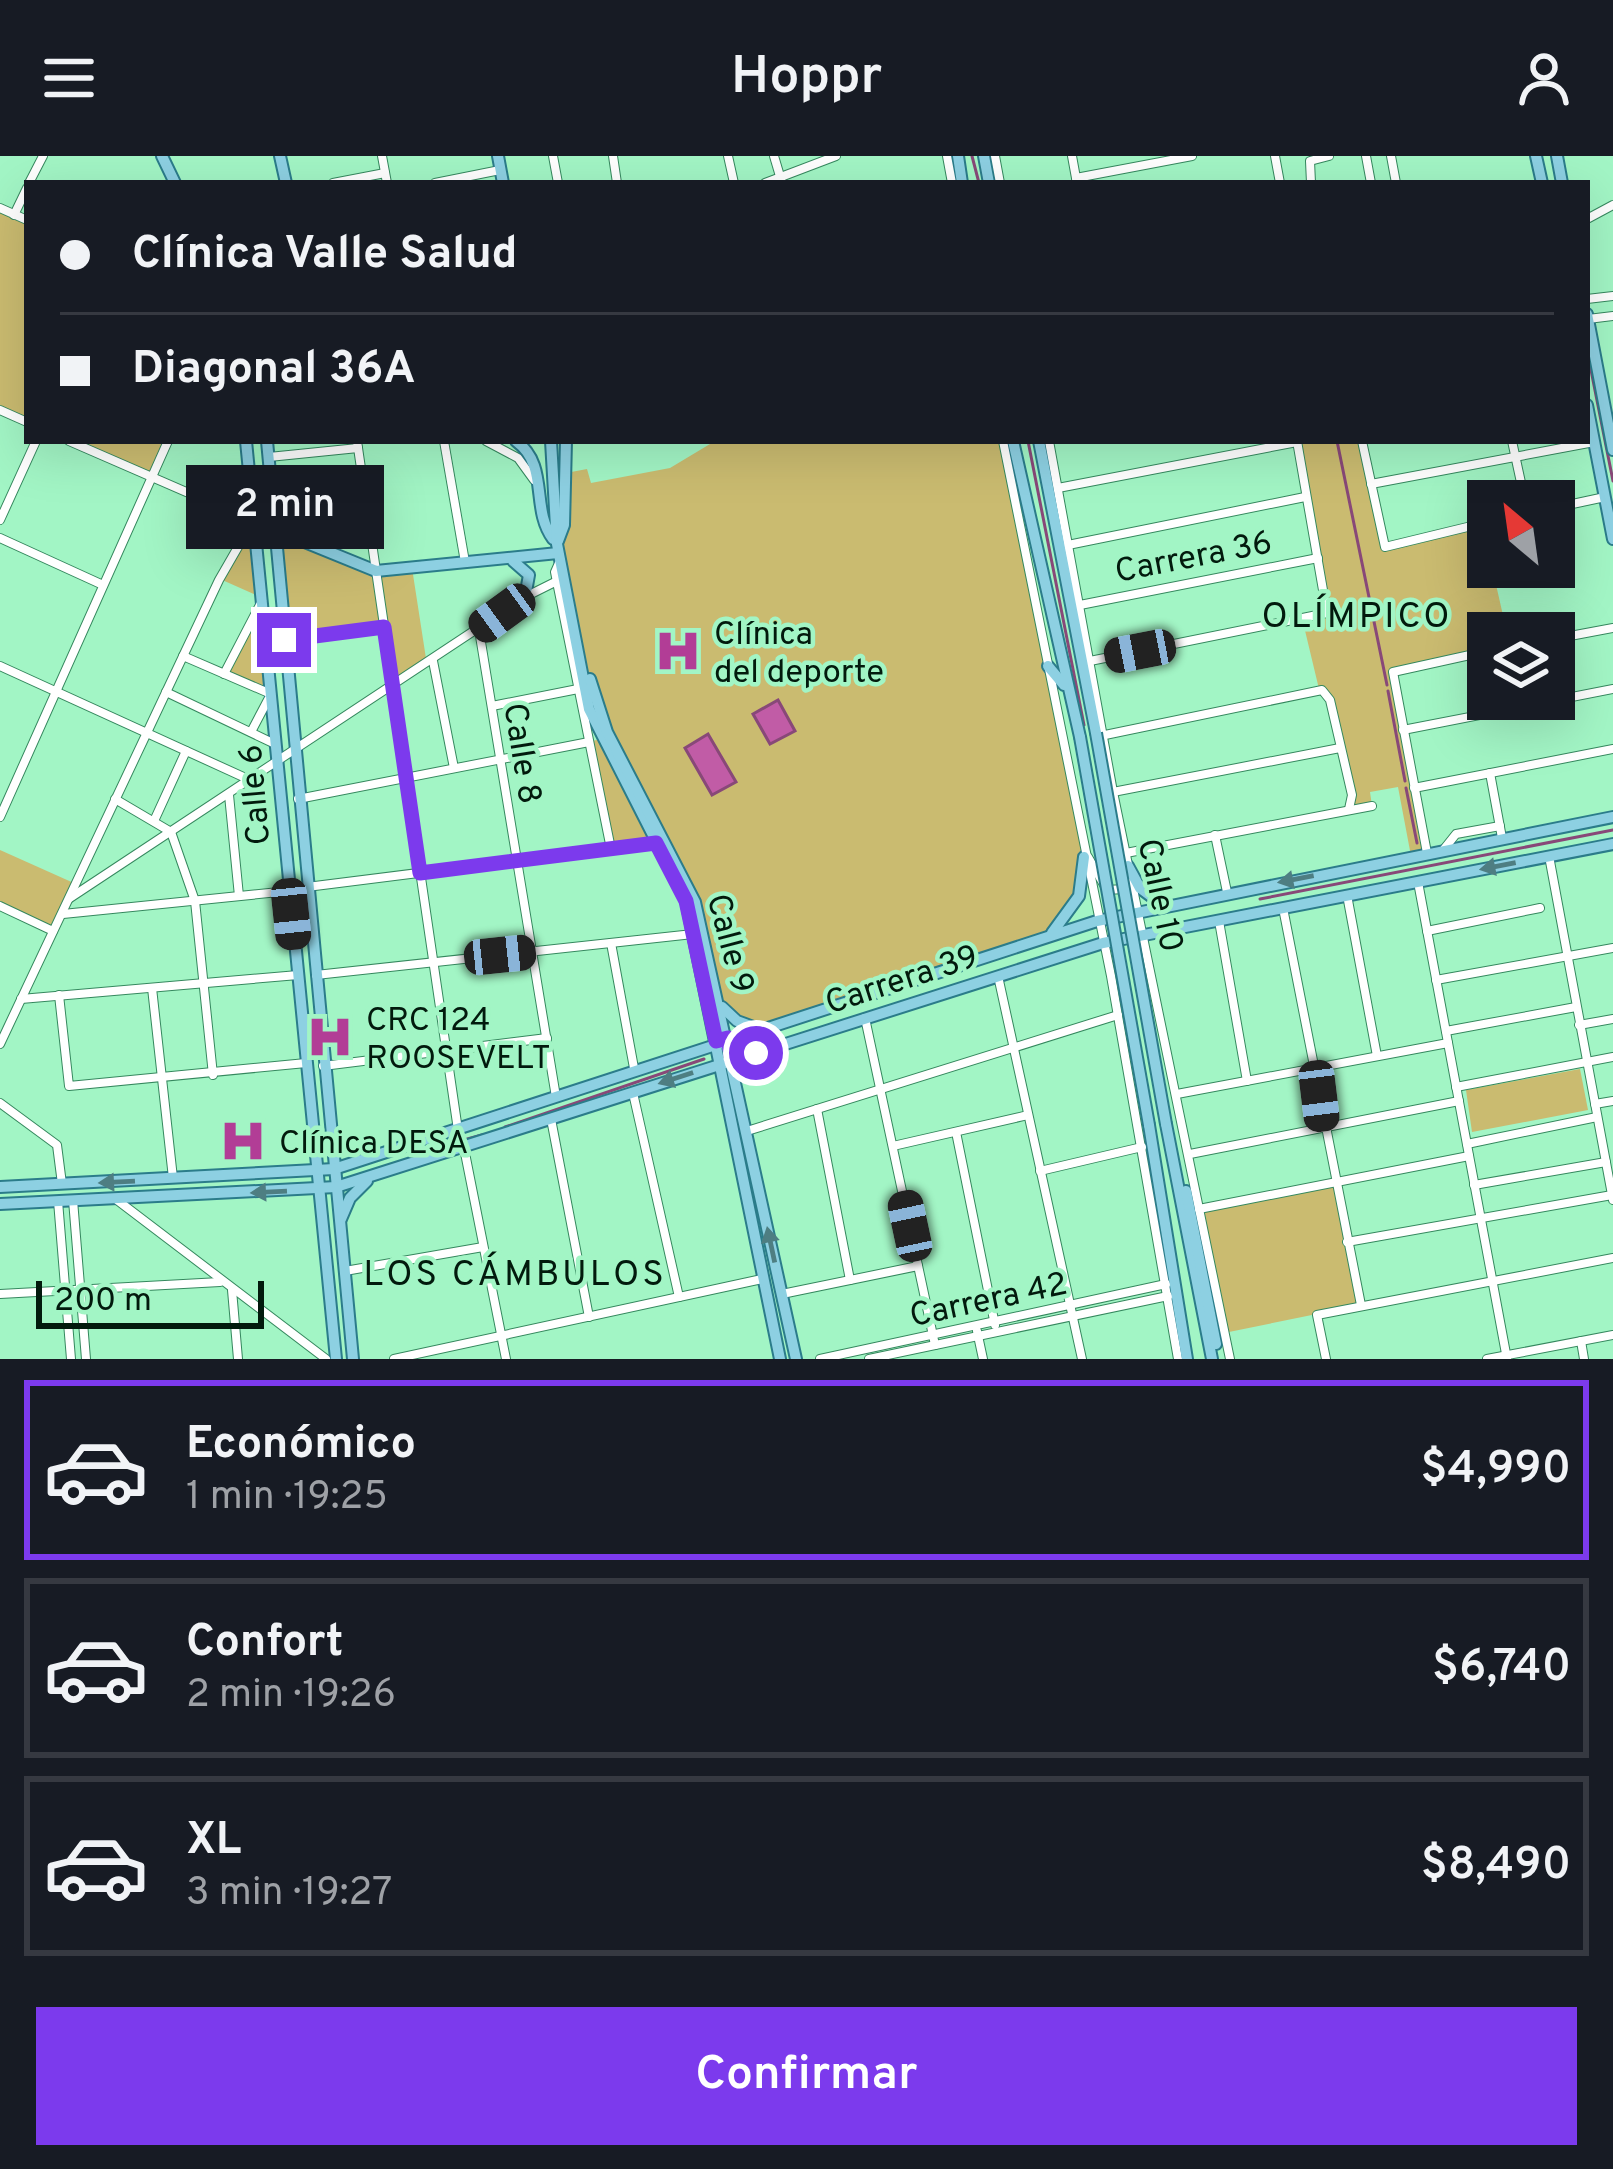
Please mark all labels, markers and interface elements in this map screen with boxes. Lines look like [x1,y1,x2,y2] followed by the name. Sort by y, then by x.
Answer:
[731,44,882,113] text: Hoppr
[36,45,102,111] icon: menu
[1511,45,1577,111] icon: person
[132,227,517,284] text: Clínica Valle Salud
[132,342,415,399] text: Diagonal 36A
[185,466,383,550] callout: 2 min
[1467,480,1575,588] north arrow
[1467,480,1575,720] map controls
[235,482,335,531] text: 2 min
[1112,523,1276,595] street label: Carrera 36
[462,577,542,649] car
[1262,593,1452,641] district label: OLÍMPICO
[1467,612,1575,720] button: layers
[257,613,311,667] route end
[714,615,884,695] place label: Clínica del deporte
[653,626,703,676] hospital icon: Clínica del deporte
[1101,626,1179,676] car
[491,700,549,807] street label: Calle 8
[232,742,282,847] street label: Calle 6
[1126,835,1191,956] street label: Calle 10
[1479,857,1517,876] one-way arrow
[1276,870,1314,889] one-way arrow
[269,876,313,952] car
[695,890,762,998] street label: Calle 9
[462,933,538,977] car
[821,937,984,1026] street label: Carrera 39
[366,1001,551,1081] place label: CRC 124 ROOSEVELT
[305,1012,355,1062] hospital icon: CRC 124 ROOSEVELT
[729,1026,783,1080] route start
[1297,1058,1341,1134] car
[657,1069,694,1088] one-way arrow
[218,1116,268,1166] hospital icon: Clínica DESA
[279,1124,469,1166] place label: Clínica DESA
[98,1172,136,1191] one-way arrow
[249,1183,287,1202] one-way arrow
[885,1187,935,1265] car
[761,1226,780,1264] one-way arrow
[363,1251,667,1299] district label: LOS CÁMBULOS
[906,1265,1071,1339] street label: Carrera 42
[36,1275,264,1328] scale bar
[54,1281,152,1323] text: 200 m
[42,1416,150,1524] icon: car
[186,1417,416,1474] text: Económico
[1421,1442,1571,1499] text: $4,990
[186,1474,388,1523] text: 1 min · 19:25
[42,1614,150,1722] icon: car
[186,1615,343,1672] text: Confort
[1432,1640,1571,1697] text: $6,740
[186,1672,396,1721] text: 2 min · 19:26
[42,1812,150,1920] icon: car
[186,1813,241,1870] text: XL
[1421,1838,1571,1895] text: $8,490
[186,1870,392,1919] text: 3 min · 19:27
[36,2007,1577,2145] button: Confirmar

